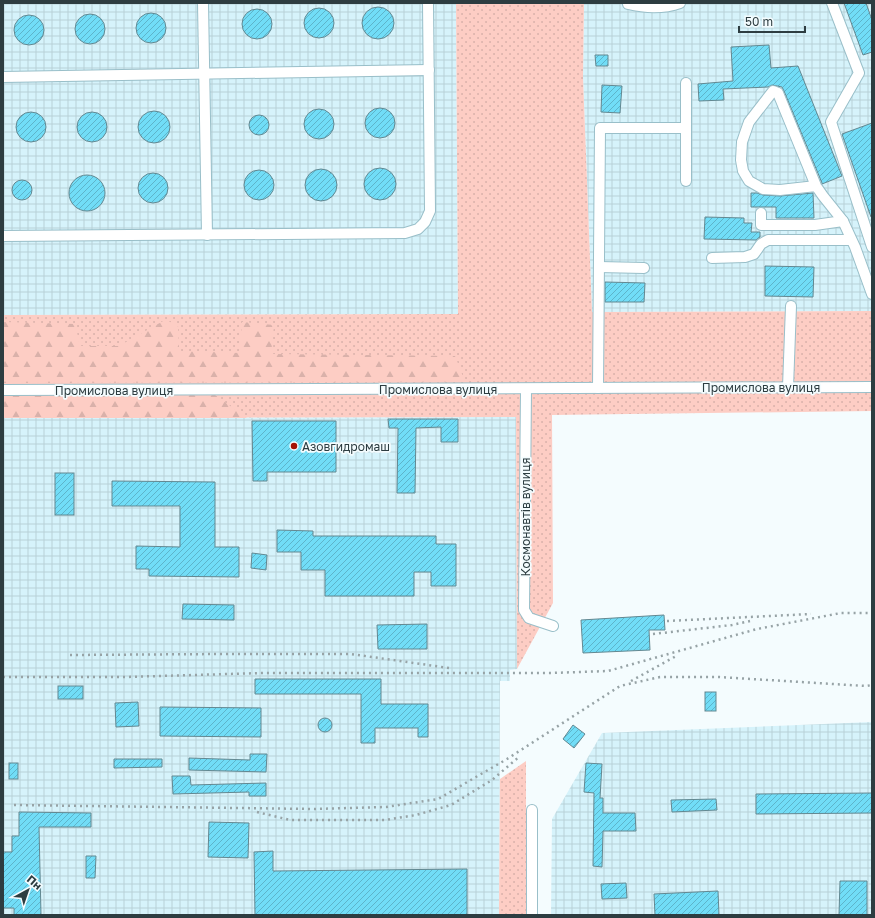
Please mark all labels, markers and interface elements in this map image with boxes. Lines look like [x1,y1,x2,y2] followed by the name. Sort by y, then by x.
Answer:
[739,8,805,34] scale bar
[745,14,773,29] text: 50 m
[702,380,820,395] street label: Промислова вулиця
[379,382,497,397] street label: Промислова вулиця
[55,383,173,398] street label: Промислова вулиця
[302,439,390,454] place label: Азовгидромаш
[289,441,299,451] marker: Азовгидромаш
[518,457,533,577] street label: Космонавтів вулиця
[8,870,48,910] north arrow
[25,872,45,892] text: Пн

